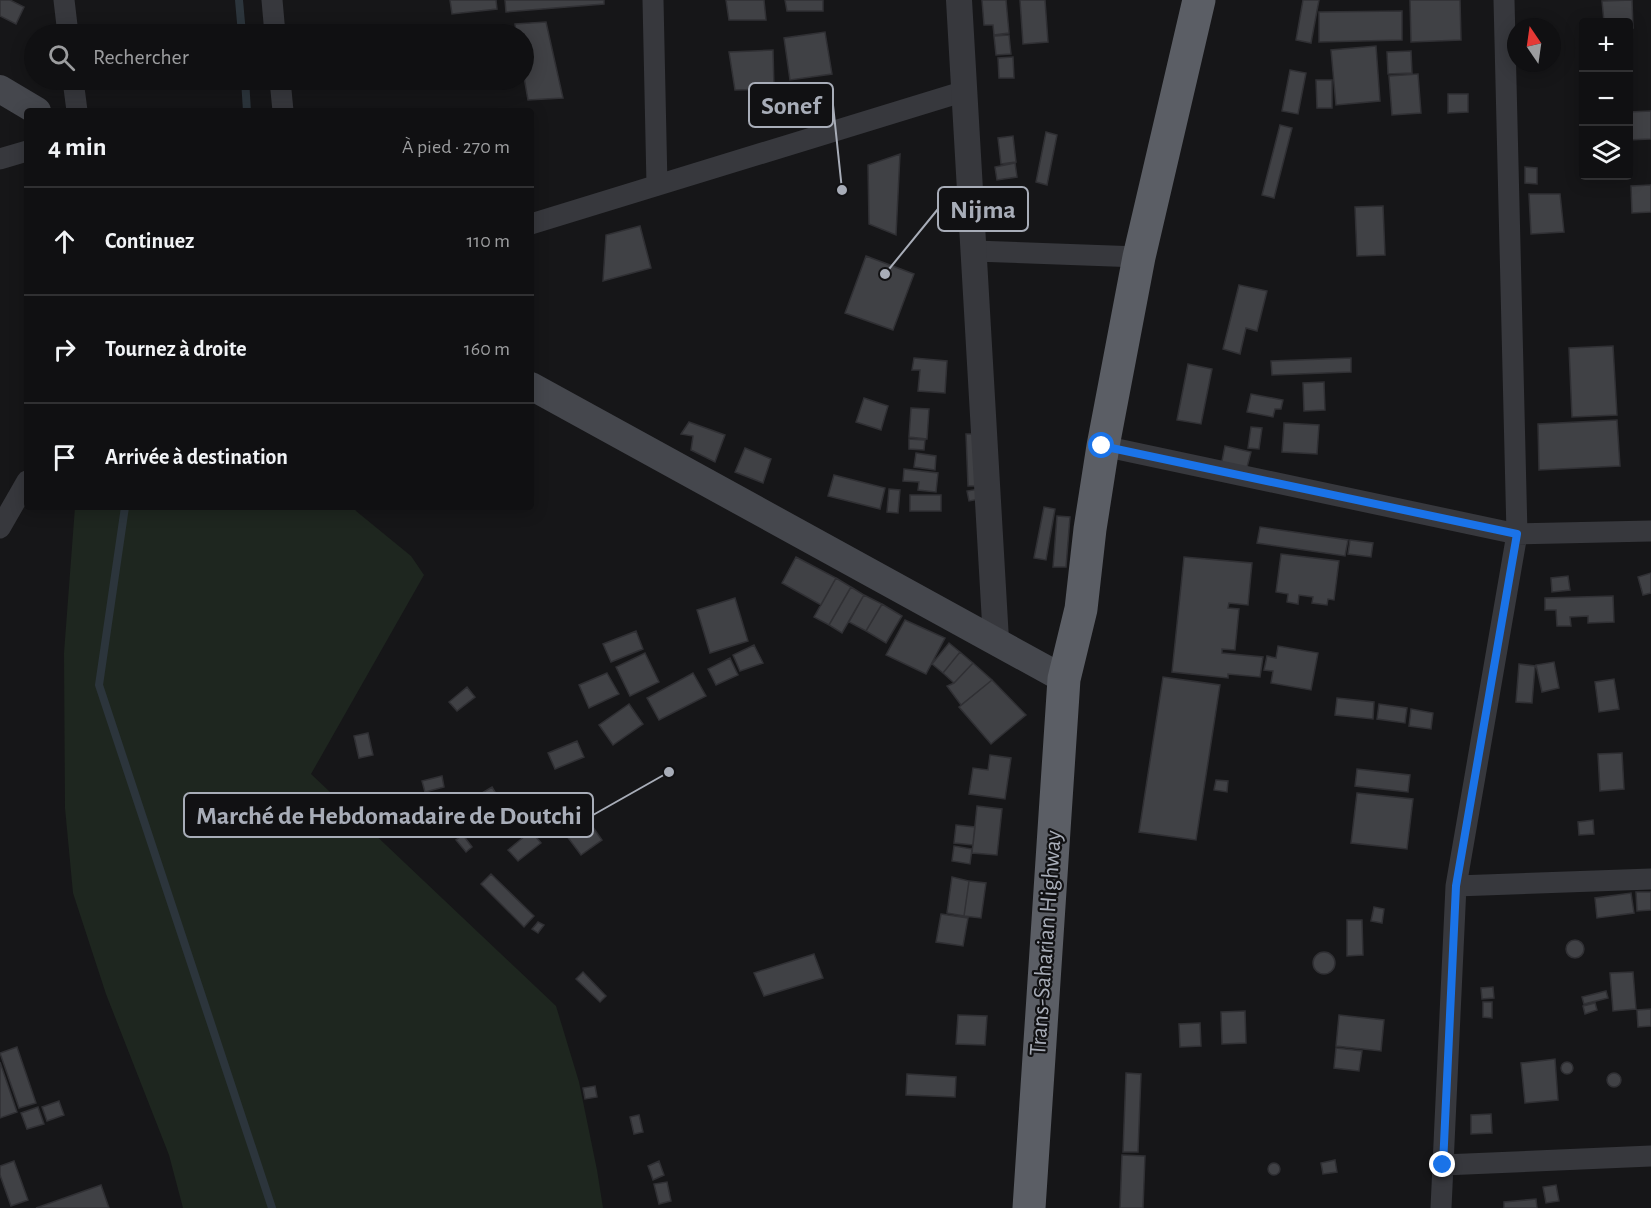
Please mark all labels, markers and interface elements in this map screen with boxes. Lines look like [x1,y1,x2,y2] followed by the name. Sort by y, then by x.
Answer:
[1507,18,1561,72] north arrow
[1579,18,1633,180] map controls
[1579,18,1633,72] button: +
[24,24,534,90] search box
[45,41,78,74] icon: search
[93,46,189,68] text: Rechercher
[1579,72,1633,126] button: −
[749,83,833,127] callout: Sonef
[761,93,823,119] text: Sonef
[1579,126,1633,180] button: layers
[48,134,107,160] text: 4 min
[402,137,510,157] text: À pied · 270 m
[938,187,1028,231] callout: Nijma
[950,197,1016,223] text: Nijma
[48,225,81,258] icon: ahead
[105,230,194,252] text: Continuez
[466,231,510,251] text: 110 m
[48,333,81,366] icon: right
[105,338,247,360] text: Tournez à droite
[464,339,510,359] text: 160 m
[1088,432,1114,458] route start
[48,441,81,474] icon: arrive
[105,446,288,468] text: Arrivée à destination
[184,793,593,837] callout: Marché de Hebdomadaire de Doutchi
[196,803,582,829] text: Marché de Hebdomadaire de Doutchi
[1026,829,1066,1057] street label: Trans-Saharian Highway
[1429,1151,1455,1177] route end

